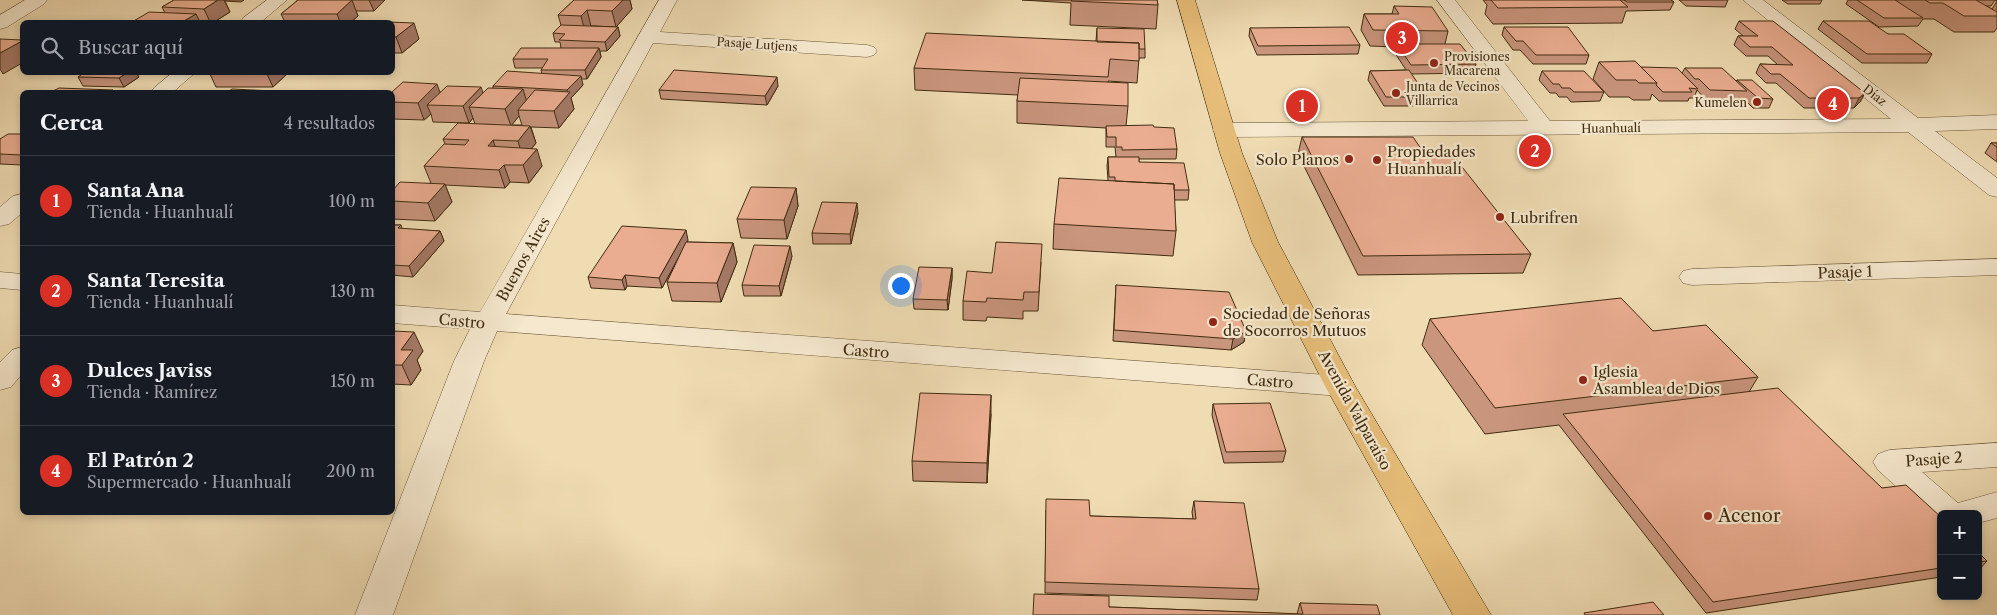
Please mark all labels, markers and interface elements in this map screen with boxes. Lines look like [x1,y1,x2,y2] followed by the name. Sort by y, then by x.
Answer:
[1386,19,1418,57] pin: 3
[20,20,395,75] search box
[38,34,66,62] icon: search
[716,34,798,54] street label: Pasaje Lutjens
[78,36,183,59] text: Buscar aquí
[1444,49,1510,78] place label: Provisiones Macarena
[1428,57,1440,69] marker: Provisiones Macarena
[1404,79,1500,108] place label: Junta de Vecinos Villarrica
[1860,81,1890,109] street label: Díaz
[1817,85,1849,123] pin: 4
[1286,87,1318,125] pin: 1
[1390,87,1402,99] marker: Junta de Vecinos Villarrica
[1695,95,1747,110] place label: Kumelen
[1751,96,1763,108] marker: Kumelen
[40,110,103,135] text: Cerca
[284,113,375,133] text: 4 resultados
[1581,120,1641,136] street label: Huanhualí
[1519,132,1551,170] pin: 2
[1387,142,1476,178] place label: Propiedades Huanhualí
[1256,150,1339,169] place label: Solo Planos
[1343,153,1355,165] marker: Solo Planos
[1371,154,1383,166] marker: Propiedades Huanhualí
[87,179,184,202] text: Santa Ana
[52,191,60,211] text: 1
[329,191,375,211] text: 100 m
[87,202,233,222] text: Tienda · Huanhualí
[1510,208,1579,227] place label: Lubrifren
[1494,211,1506,223] marker: Lubrifren
[492,214,554,304] street label: Buenos Aires
[1817,262,1874,282] street label: Pasaje 1
[87,269,225,292] text: Santa Teresita
[888,273,914,299] your location
[51,281,61,301] text: 2
[330,281,375,301] text: 130 m
[87,292,233,312] text: Tienda · Huanhualí
[1223,304,1370,340] place label: Sociedad de Señoras de Socorros Mutuos
[438,310,486,332] street label: Castro
[1207,316,1219,328] marker: Sociedad de Señoras de Socorros Mutuos
[842,340,890,362] street label: Castro
[1314,346,1396,473] street label: Avenida Valparaíso
[87,359,212,382] text: Dulces Javiss
[1592,362,1720,398] place label: Iglesia Asamblea de Dios
[1246,370,1294,392] street label: Castro
[51,371,61,391] text: 3
[330,371,375,391] text: 150 m
[1577,374,1589,386] marker: Iglesia Asamblea de Dios
[87,382,217,402] text: Tienda · Ramírez
[1905,448,1963,470] street label: Pasaje 2
[87,449,194,472] text: El Patrón 2
[51,461,61,481] text: 4
[326,461,375,481] text: 200 m
[87,472,292,492] text: Supermercado · Huanhualí
[1717,505,1781,527] place label: Acenor
[1702,510,1714,522] marker: Acenor
[1937,510,1982,600] map controls
[1937,510,1982,555] button: +
[1937,555,1982,600] button: −

